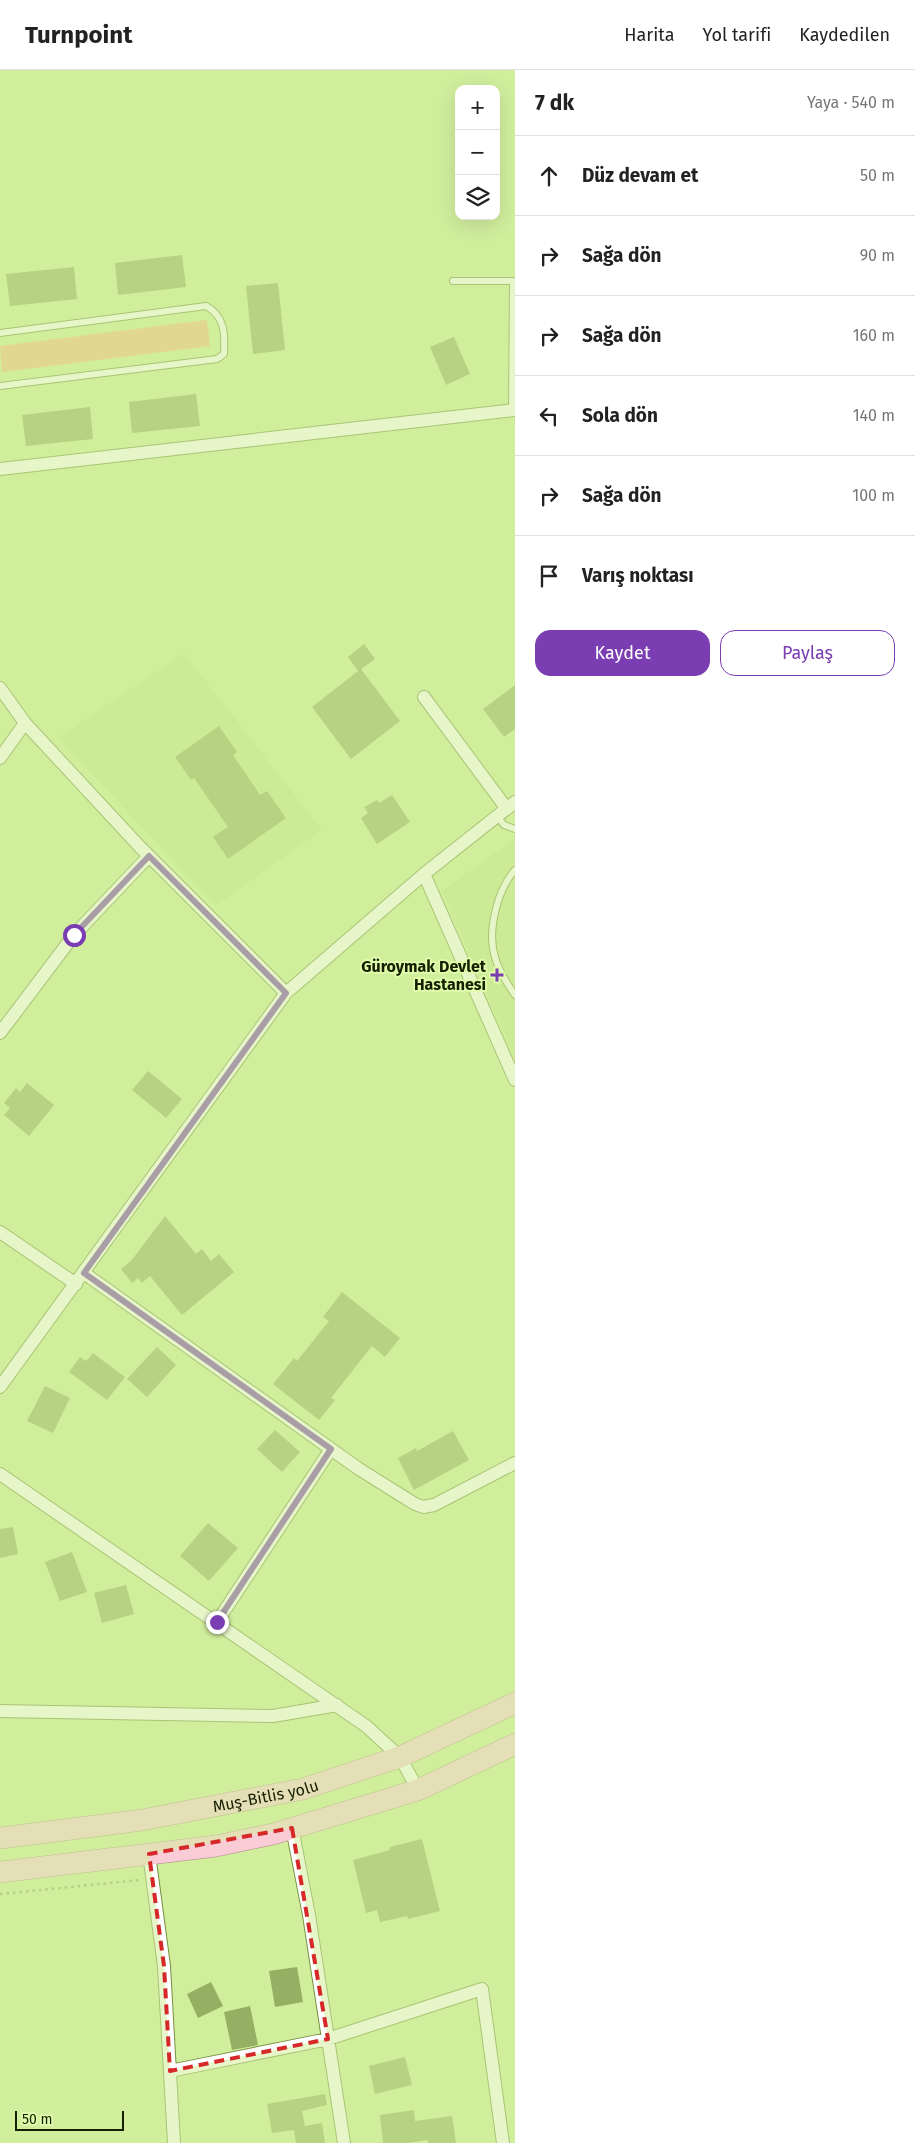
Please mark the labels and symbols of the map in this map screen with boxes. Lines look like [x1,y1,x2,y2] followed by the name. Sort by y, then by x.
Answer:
[63,924,86,947] route start
[361,957,487,994] place label: Güroymak Devlet Hastanesi
[490,968,504,982] marker: Güroymak Devlet Hastanesi
[206,1611,229,1634] route end
[211,1776,321,1816] street label: Muş-Bitlis yolu
[15,2108,124,2131] scale bar

